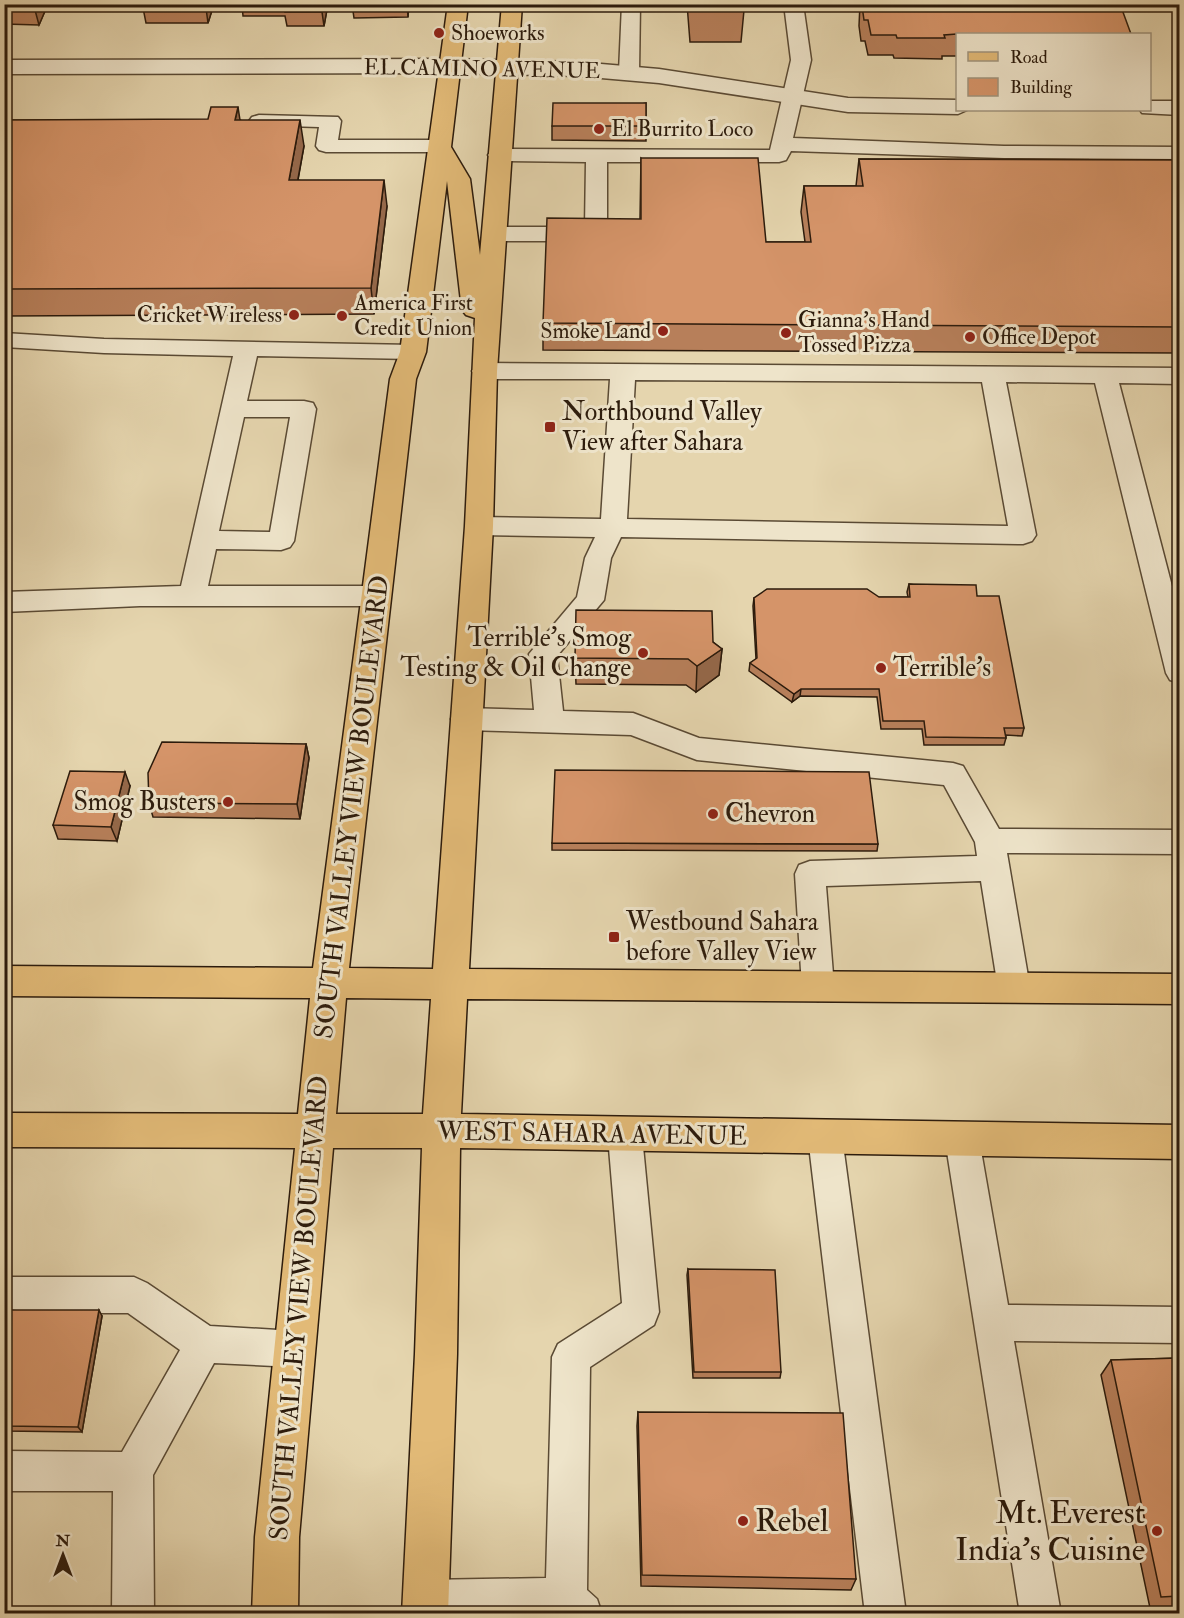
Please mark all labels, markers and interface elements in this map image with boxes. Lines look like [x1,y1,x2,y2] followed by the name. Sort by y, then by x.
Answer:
[451,19,545,47] place label: Shoeworks
[432,26,446,40] marker: Shoeworks
[956,33,1151,111] legend
[1010,46,1048,69] text: Road
[363,53,601,85] street label: EL CAMINO AVENUE
[1010,76,1073,99] text: Building
[611,115,753,143] place label: El Burrito Loco
[592,122,606,136] marker: El Burrito Loco
[353,289,473,342] place label: America First Credit Union
[137,301,282,329] place label: Cricket Wireless
[798,306,930,359] place label: Gianna's Hand Tossed Pizza
[287,308,301,322] marker: Cricket Wireless
[335,309,349,323] marker: America First Credit Union
[540,317,651,345] place label: Smoke Land
[982,323,1096,352] place label: Office Depot
[656,324,670,338] marker: Smoke Land
[779,326,793,340] marker: Gianna's Hand Tossed Pizza
[963,330,977,344] marker: Office Depot
[562,396,762,458] place label: Northbound Valley View after Sahara
[543,420,557,434] marker: Northbound Valley View after Sahara
[308,574,396,1040] street label: SOUTH VALLEY VIEW BOULEVARD
[400,622,632,684] place label: Terrible's Smog Testing & Oil Change
[636,646,650,660] marker: Terrible's Smog Testing & Oil Change
[893,652,991,684] place label: Terrible's
[874,661,888,675] marker: Terrible's
[73,786,216,818] place label: Smog Busters
[221,795,235,809] marker: Smog Busters
[725,798,815,830] place label: Chevron
[706,807,720,821] marker: Chevron
[625,906,819,968] place label: Westbound Sahara before Valley View
[607,930,621,944] marker: Westbound Sahara before Valley View
[263,1074,335,1542] street label: SOUTH VALLEY VIEW BOULEVARD
[436,1115,747,1153] street label: WEST SAHARA AVENUE
[955,1493,1145,1570] place label: Mt. Everest India's Cuisine
[755,1501,828,1541] place label: Rebel
[736,1514,750,1528] marker: Rebel
[1150,1524,1164,1538] marker: Mt. Everest India's Cuisine
[33,1525,93,1585] north arrow
[55,1531,71,1551] text: N

